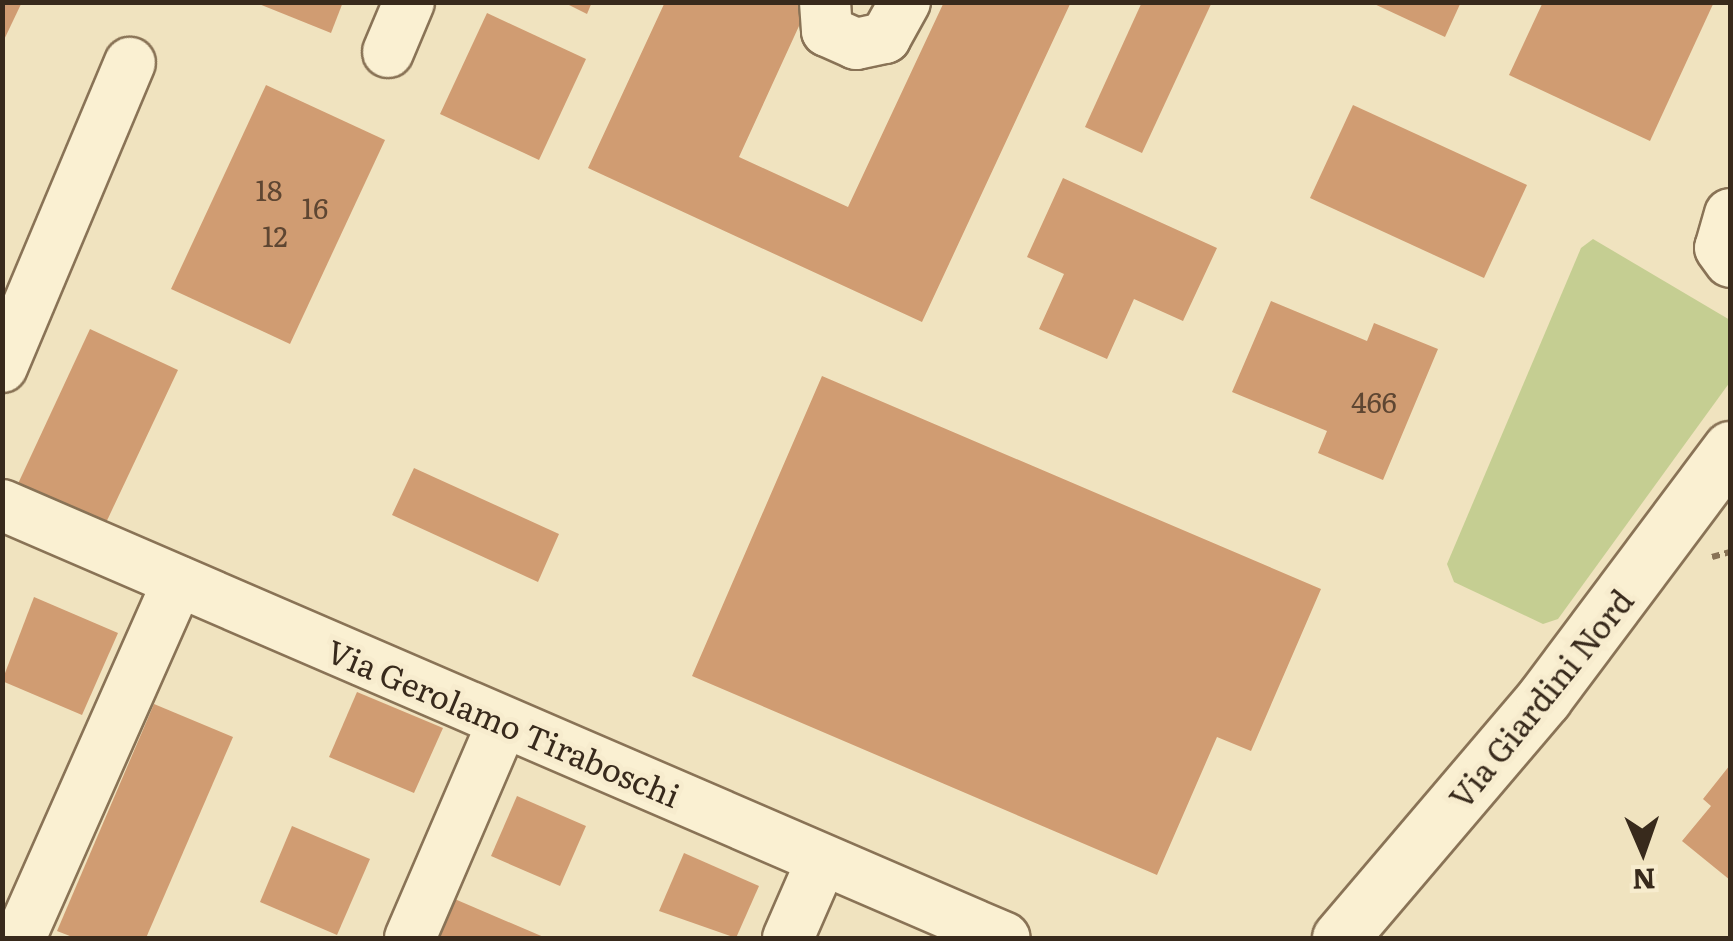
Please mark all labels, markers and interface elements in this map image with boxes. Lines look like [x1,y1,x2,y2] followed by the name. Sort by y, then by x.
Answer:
[256,172,282,206] house number: 18
[302,190,328,224] house number: 16
[262,218,288,252] house number: 12
[1351,384,1397,418] house number: 466
[1440,581,1640,815] street label: Via Giardini Nord
[322,630,686,814] street label: Via Gerolamo Tiraboschi
[1593,801,1693,901] north arrow
[1632,860,1657,902] text: N

